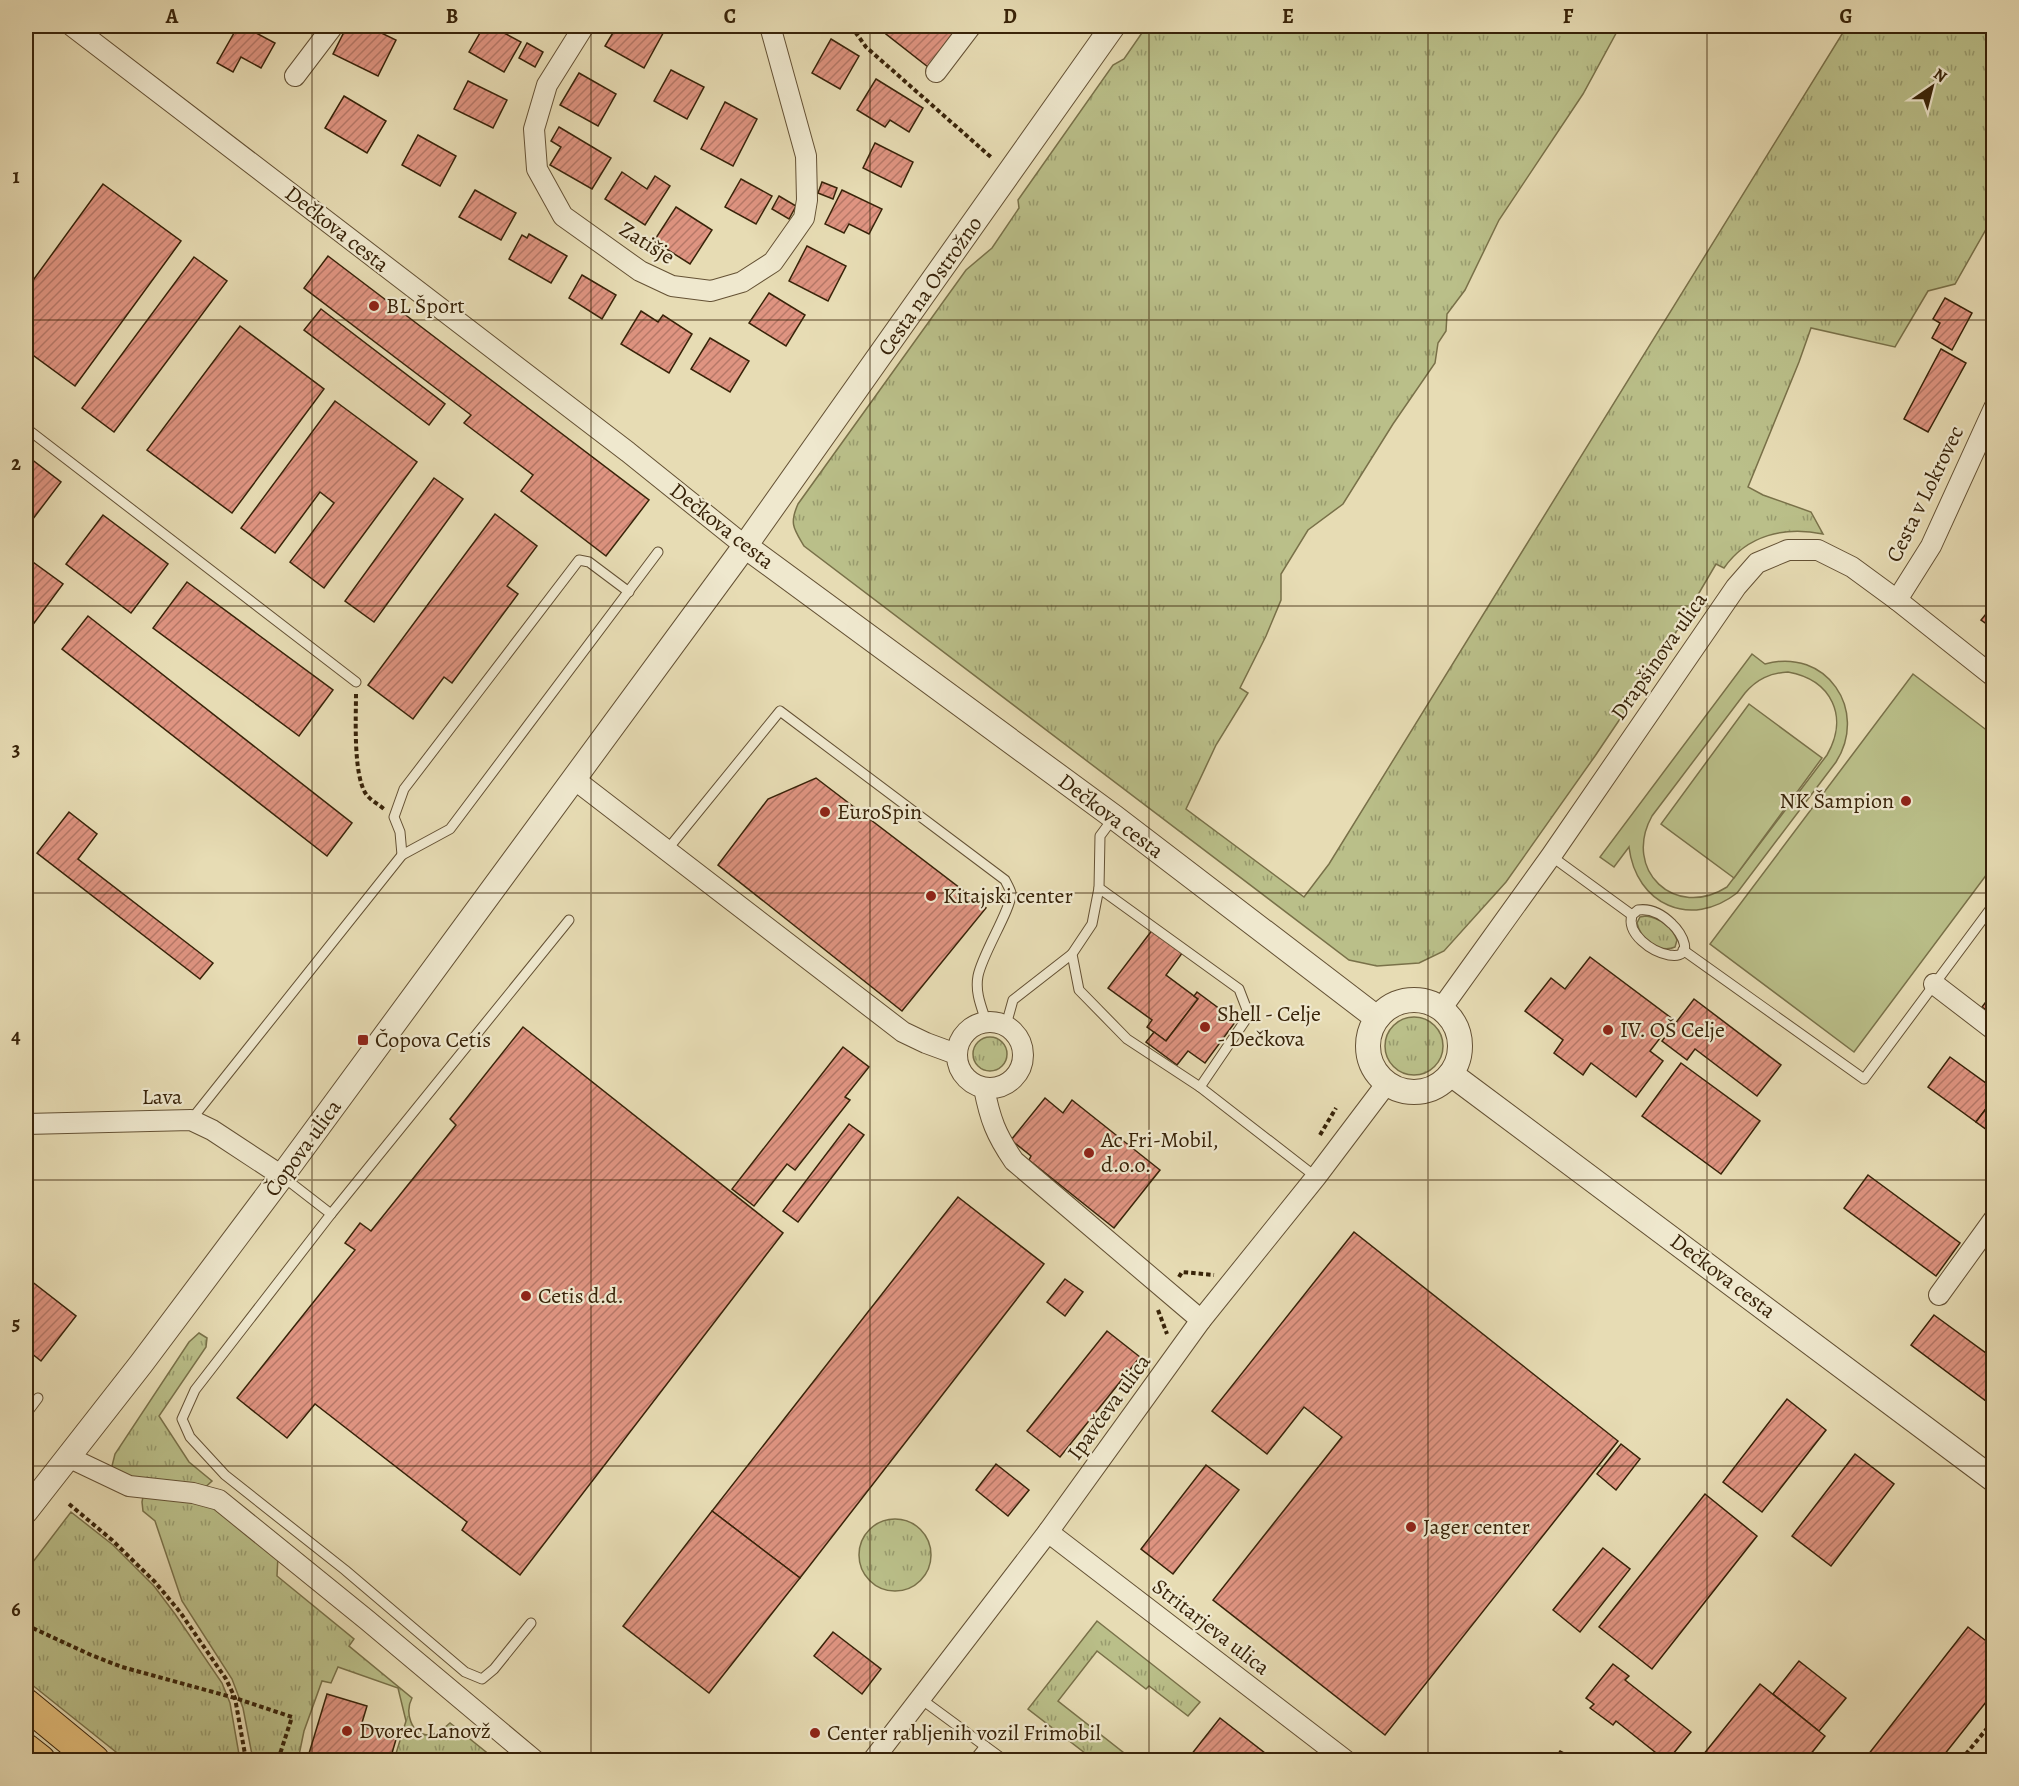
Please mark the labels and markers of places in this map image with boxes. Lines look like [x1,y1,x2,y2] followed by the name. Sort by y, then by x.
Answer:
[386,291,465,321] place label: BL Šport
[367,299,381,313] marker: BL Šport
[1779,786,1894,816] place label: NK Šampion
[1899,794,1913,808] marker: NK Šampion
[837,797,922,827] place label: EuroSpin
[818,805,832,819] marker: EuroSpin
[943,881,1073,911] place label: Kitajski center
[924,889,938,903] marker: Kitajski center
[1217,999,1321,1054] place label: Shell - Celje - Dečkova
[1620,1015,1725,1045] place label: IV. OŠ Celje
[1198,1020,1212,1034] marker: Shell - Celje - Dečkova
[1601,1023,1615,1037] marker: IV. OŠ Celje
[375,1025,491,1055] place label: Čopova Cetis
[356,1033,370,1047] marker: Čopova Cetis
[1100,1125,1219,1180] place label: Ac Fri-Mobil, d.o.o.
[1082,1146,1096,1160] marker: Ac Fri-Mobil, d.o.o.
[538,1281,624,1311] place label: Cetis d.d.
[519,1289,533,1303] marker: Cetis d.d.
[1423,1512,1530,1542] place label: Jager center
[1404,1520,1418,1534] marker: Jager center
[359,1716,491,1746] place label: Dvorec Lanovž
[827,1718,1101,1748] place label: Center rabljenih vozil Frimobil
[340,1724,354,1738] marker: Dvorec Lanovž
[808,1726,822,1740] marker: Center rabljenih vozil Frimobil

